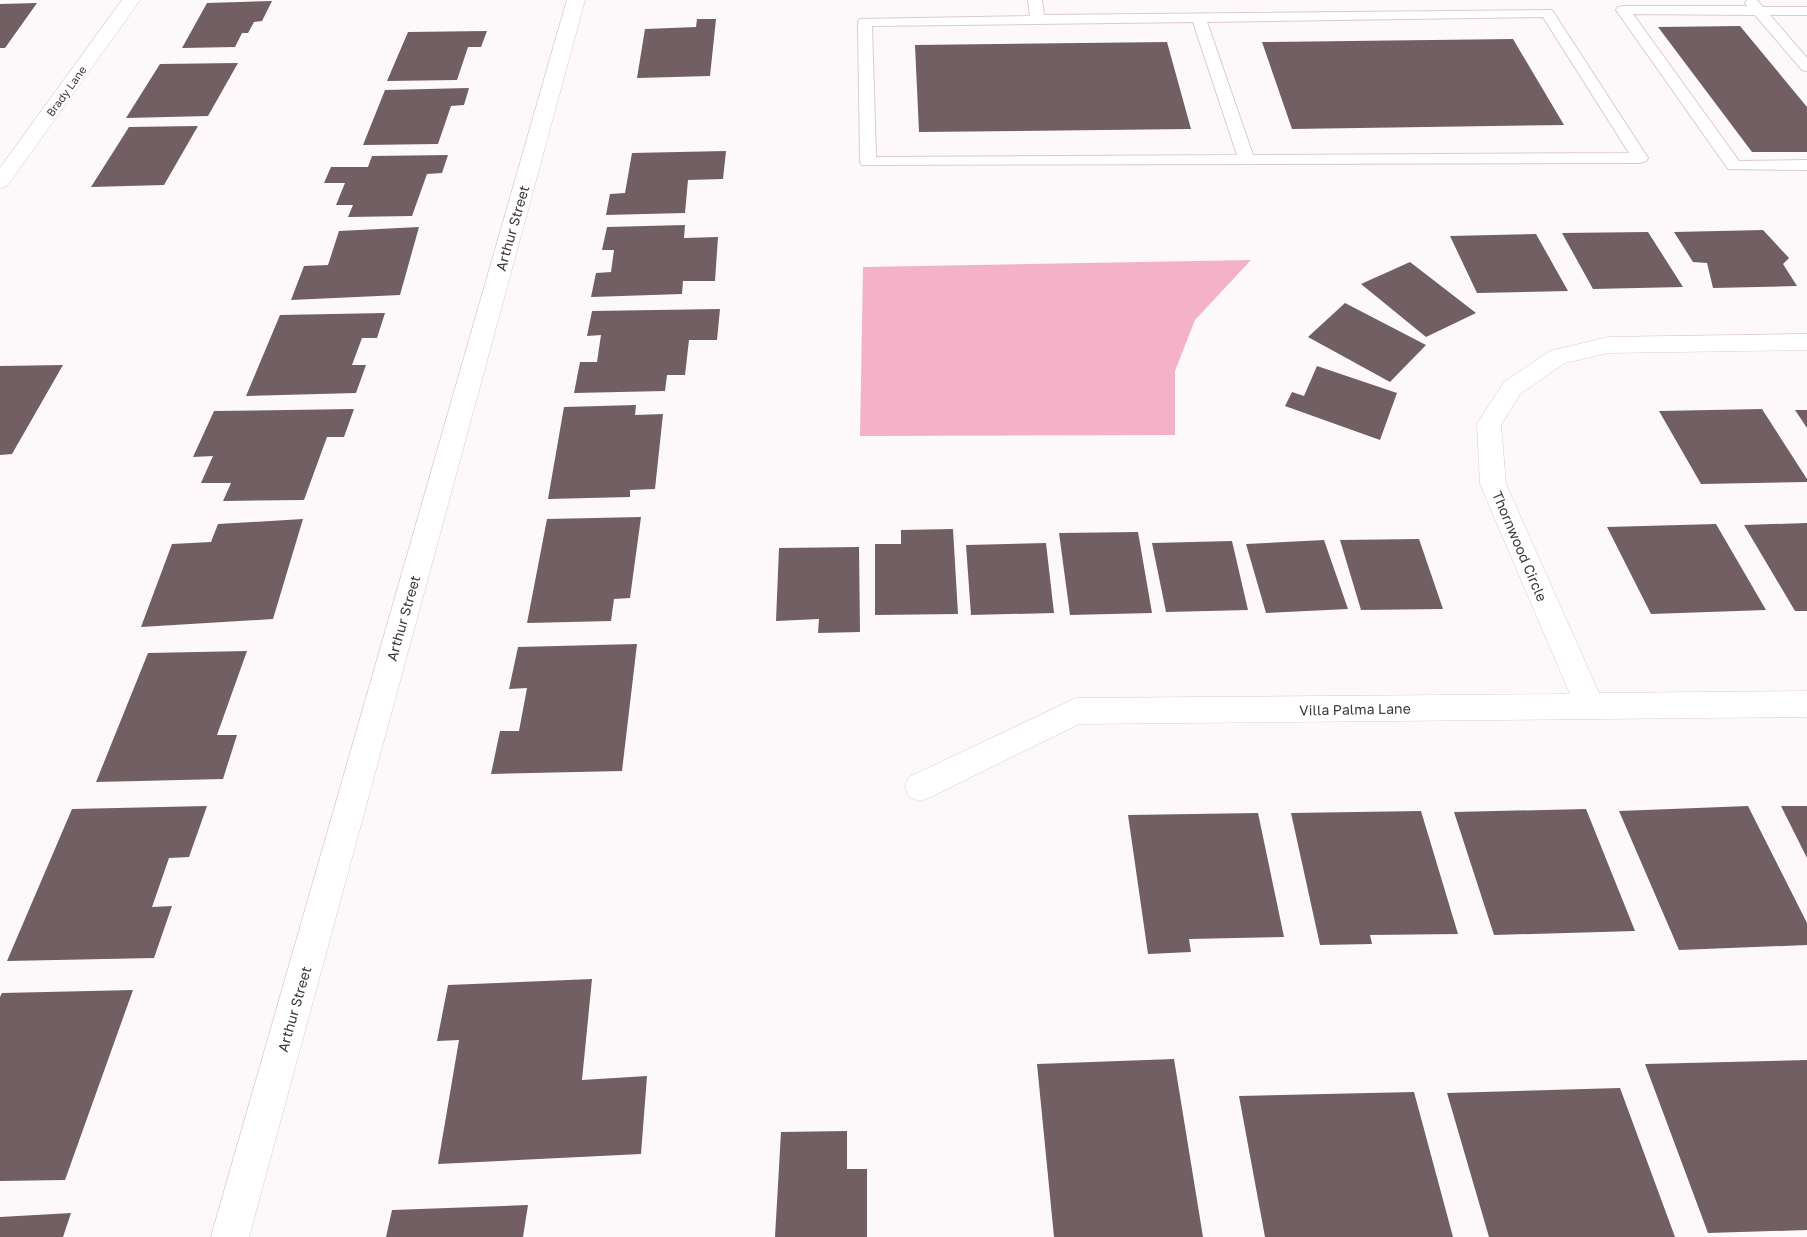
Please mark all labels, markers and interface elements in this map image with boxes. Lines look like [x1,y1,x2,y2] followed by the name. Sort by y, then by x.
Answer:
[43,63,89,119] street label: Brady Lane
[492,183,532,273] street label: Arthur Street
[1489,488,1551,604] street label: Thornwood Circle
[383,573,423,663] street label: Arthur Street
[1299,700,1411,718] street label: Villa Palma Lane
[274,964,314,1054] street label: Arthur Street

